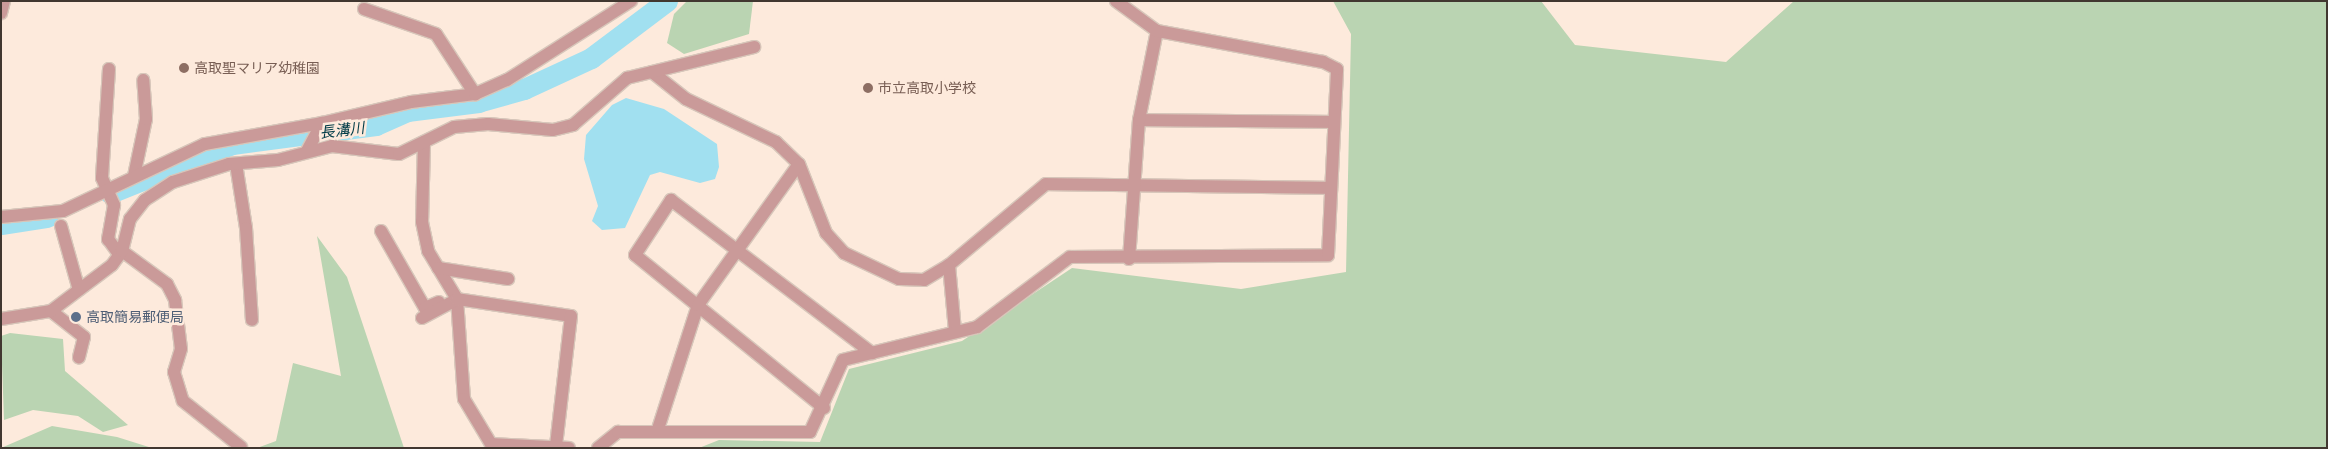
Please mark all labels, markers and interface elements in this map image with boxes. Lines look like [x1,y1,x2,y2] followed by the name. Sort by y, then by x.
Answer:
[194,60,320,76] place label: 高取聖マリア幼稚園
[178,62,190,74] marker: 高取聖マリア幼稚園
[878,80,976,96] place label: 市立高取小学校
[862,82,874,94] marker: 市立高取小学校
[319,118,365,142] water label: 長溝川
[86,309,184,325] place label: 高取簡易郵便局
[70,311,82,323] marker: 高取簡易郵便局

